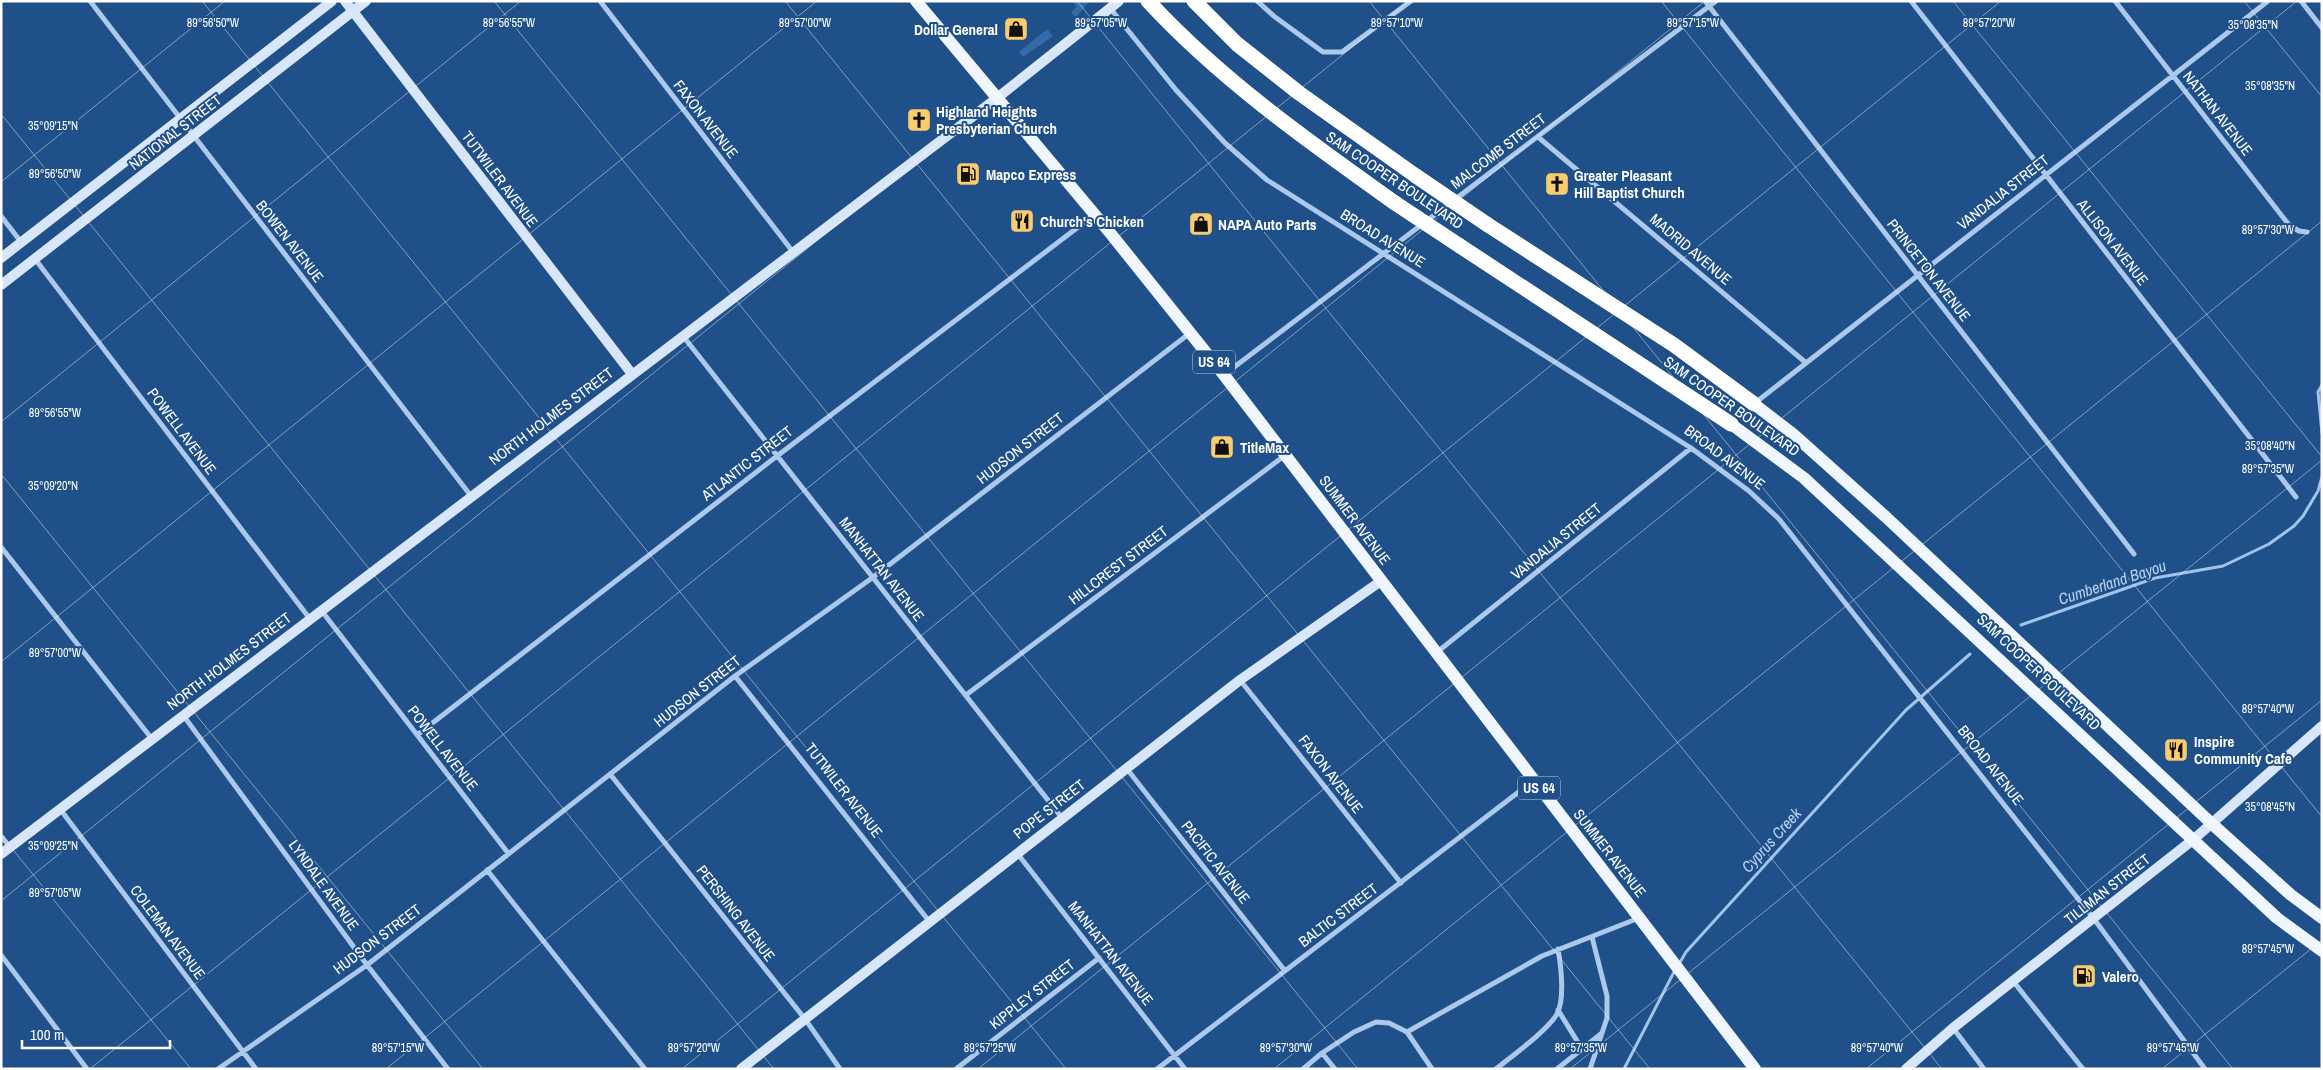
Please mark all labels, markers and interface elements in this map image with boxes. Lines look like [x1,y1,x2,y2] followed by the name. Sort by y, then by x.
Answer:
[187,15,240,31] text: 89°56'50"W
[483,15,536,31] text: 89°56'55"W
[779,15,832,31] text: 89°57'00"W
[1075,15,1128,31] text: 89°57'05"W
[1371,15,1424,31] text: 89°57'10"W
[1667,15,1720,31] text: 89°57'15"W
[1963,15,2016,31] text: 89°57'20"W
[1003,16,1029,42] shop icon: Dollar General
[2228,17,2278,33] text: 35°08'35"N
[914,19,998,40] place label: Dollar General
[2178,66,2258,160] street label: NATHAN AVENUE
[669,75,743,163] street label: FAXON AVENUE
[2245,78,2295,94] text: 35°08'35"N
[124,89,226,175] street label: NATIONAL STREET
[936,101,1057,139] place label: Highland Heights Presbyterian Church
[906,107,932,133] church icon: Highland Heights Presbyterian Church
[1446,108,1550,194] street label: MALCOMB STREET
[28,118,78,134] text: 35°09'15"N
[1322,126,1468,234] street label: SAM COOPER BOULEVARD
[457,127,543,231] street label: TUTWILER AVENUE
[1953,149,2054,235] street label: VANDALIA STREET
[955,161,981,187] fuel station icon: Mapco Express
[986,164,1076,185] place label: Mapco Express
[1574,165,1685,203] place label: Greater Pleasant Hill Baptist Church
[29,166,82,182] text: 89°56'50"W
[1544,171,1570,197] church icon: Greater Pleasant Hill Baptist Church
[2072,194,2153,290] street label: ALLISON AVENUE
[251,196,329,286] street label: BOWEN AVENUE
[1337,204,1429,272] street label: BROAD AVENUE
[1009,208,1035,234] restaurant icon: Church's Chicken
[1646,209,1736,289] street label: MADRID AVENUE
[1040,211,1144,232] place label: Church's Chicken
[1188,211,1214,237] shop icon: NAPA Auto Parts
[1218,214,1317,235] place label: NAPA Auto Parts
[1882,214,1976,326] street label: PRINCETON AVENUE
[2242,222,2295,238] text: 89°57'30"W
[1193,351,1235,374] road number: US 64
[1660,351,1804,461] street label: SAM COOPER BOULEVARD
[484,362,618,470] street label: NORTH HOLMES STREET
[143,383,221,479] street label: POWELL AVENUE
[29,405,82,421] text: 89°56'55"W
[972,407,1068,489] street label: HUDSON STREET
[696,420,797,506] street label: ATLANTIC STREET
[1680,420,1770,494] street label: BROAD AVENUE
[1209,434,1235,460] shop icon: TitleMax
[1240,437,1289,458] place label: TitleMax
[2245,438,2295,454] text: 35°08'40"N
[2242,461,2295,477] text: 89°57'35"W
[1314,471,1396,569] street label: SUMMER AVENUE
[28,478,78,494] text: 35°09'20"N
[1506,498,1606,584] street label: VANDALIA STREET
[835,512,929,626] street label: MANHATTAN AVENUE
[1064,520,1172,609] street label: HILLCREST STREET
[2055,554,2169,610] water label: Cumberland Bayou
[162,607,296,715] street label: NORTH HOLMES STREET
[1973,609,2105,735] street label: SAM COOPER BOULEVARD
[29,645,82,661] text: 89°57'00"W
[649,650,745,732] street label: HUDSON STREET
[403,701,483,795] street label: POWELL AVENUE
[2242,701,2295,717] text: 89°57'40"W
[1953,721,2029,809] street label: BROAD AVENUE
[1294,730,1368,818] street label: FAXON AVENUE
[2194,731,2292,769] place label: Inspire Community Cafe
[2163,737,2189,763] restaurant icon: Inspire Community Cafe
[800,738,888,842] street label: TUTWILER AVENUE
[1009,774,1090,844] street label: POPE STREET
[1518,776,1560,800] road number: US 64
[2245,799,2295,815] text: 35°08'45"N
[1736,803,1806,877] water label: Cyprus Creek
[1569,804,1651,902] street label: SUMMER AVENUE
[1177,816,1255,908] street label: PACIFIC AVENUE
[284,835,364,935] street label: LYNDALE AVENUE
[28,838,78,854] text: 35°09'25"N
[2060,848,2155,929] street label: TILLMAN STREET
[692,861,780,965] street label: PERSHING AVENUE
[1294,878,1382,952] street label: BALTIC STREET
[126,880,210,984] street label: COLEMAN AVENUE
[29,885,82,901] text: 89°57'05"W
[1064,896,1158,1010] street label: MANHATTAN AVENUE
[329,899,426,979] street label: HUDSON STREET
[2242,941,2295,957] text: 89°57'45"W
[985,954,1079,1034] street label: KIPPLEY STREET
[2071,963,2097,989] fuel station icon: Valero
[2102,966,2139,987] place label: Valero
[22,1018,170,1050] scale bar
[30,1024,64,1045] text: 100 m
[372,1040,425,1056] text: 89°57'15"W
[668,1040,721,1056] text: 89°57'20"W
[964,1040,1017,1056] text: 89°57'25"W
[1260,1040,1313,1056] text: 89°57'30"W
[1555,1040,1608,1056] text: 89°57'35"W
[1851,1040,1904,1056] text: 89°57'40"W
[2147,1040,2200,1056] text: 89°57'45"W

